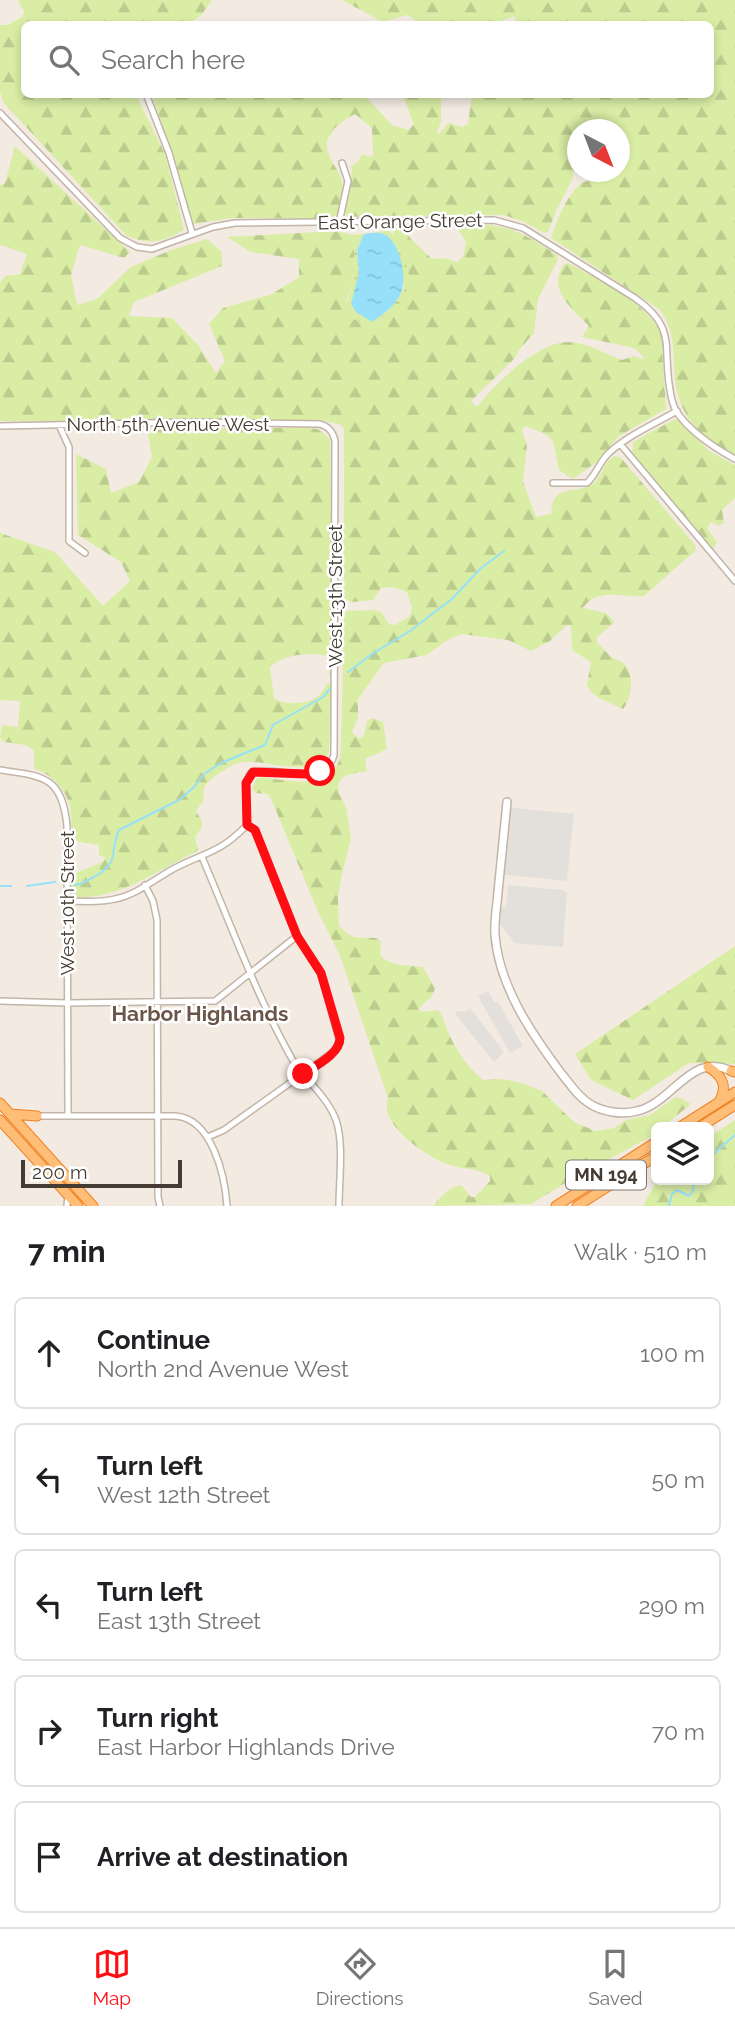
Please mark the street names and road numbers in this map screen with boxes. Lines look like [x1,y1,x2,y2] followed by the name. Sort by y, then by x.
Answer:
[317,209,483,233] street label: East Orange Street
[67,413,270,435] street label: North 5th Avenue West
[324,524,346,668] street label: West 13th Street
[56,830,78,975] street label: West 10th Street
[566,1160,646,1190] road number: MN 194

